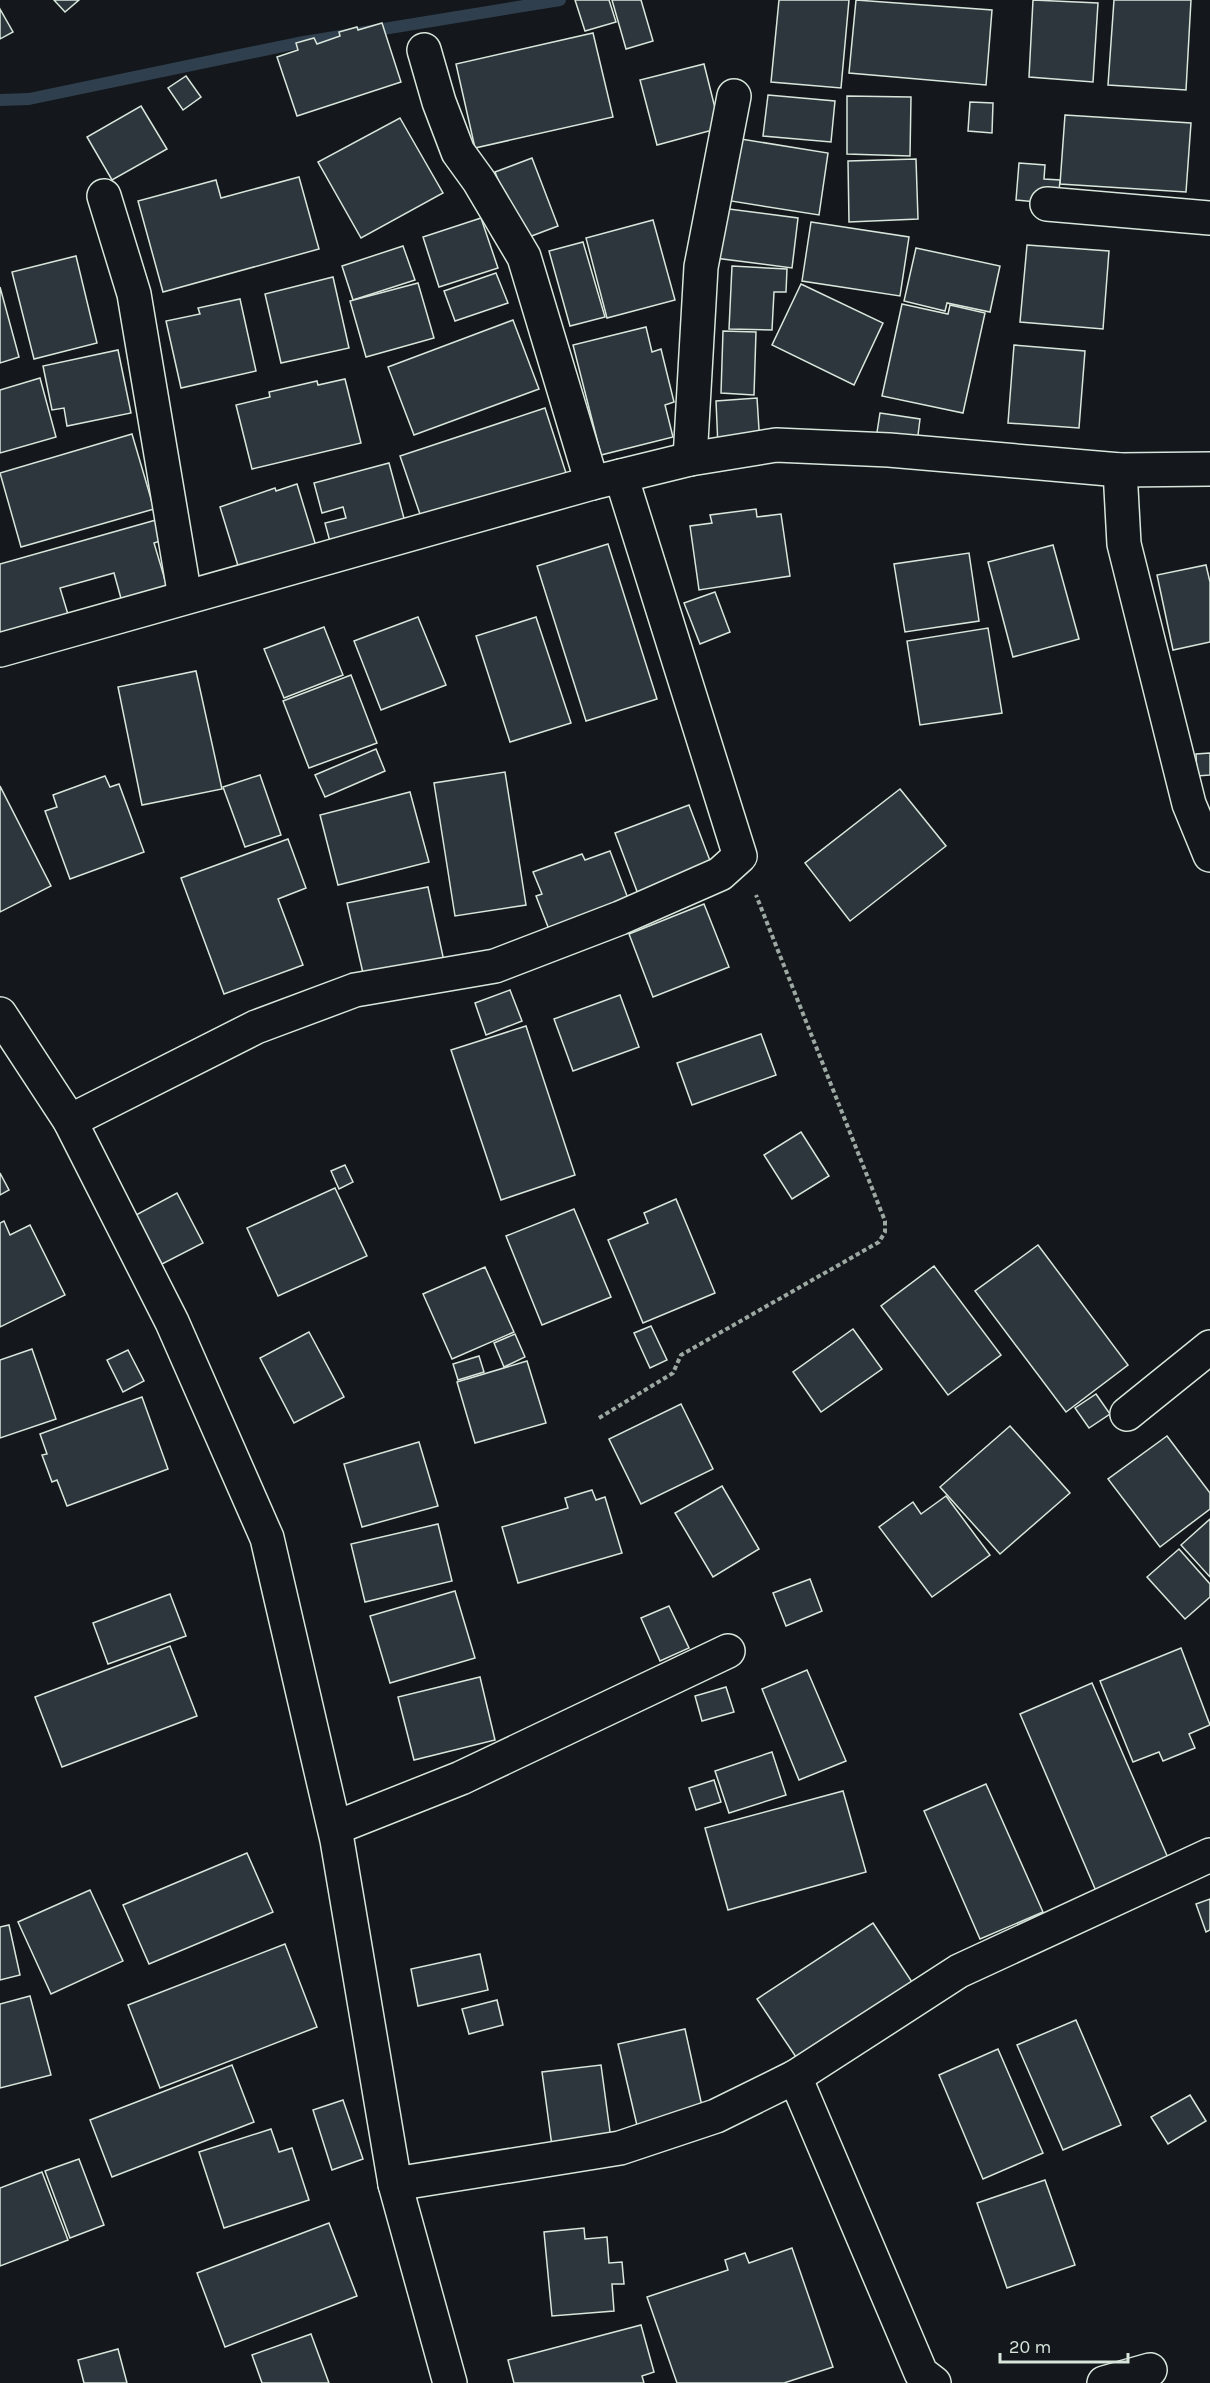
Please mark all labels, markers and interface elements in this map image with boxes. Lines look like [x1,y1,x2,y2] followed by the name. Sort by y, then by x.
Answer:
[1000,2326,1128,2364] scale bar
[1009,2336,1051,2358] text: 20 m

